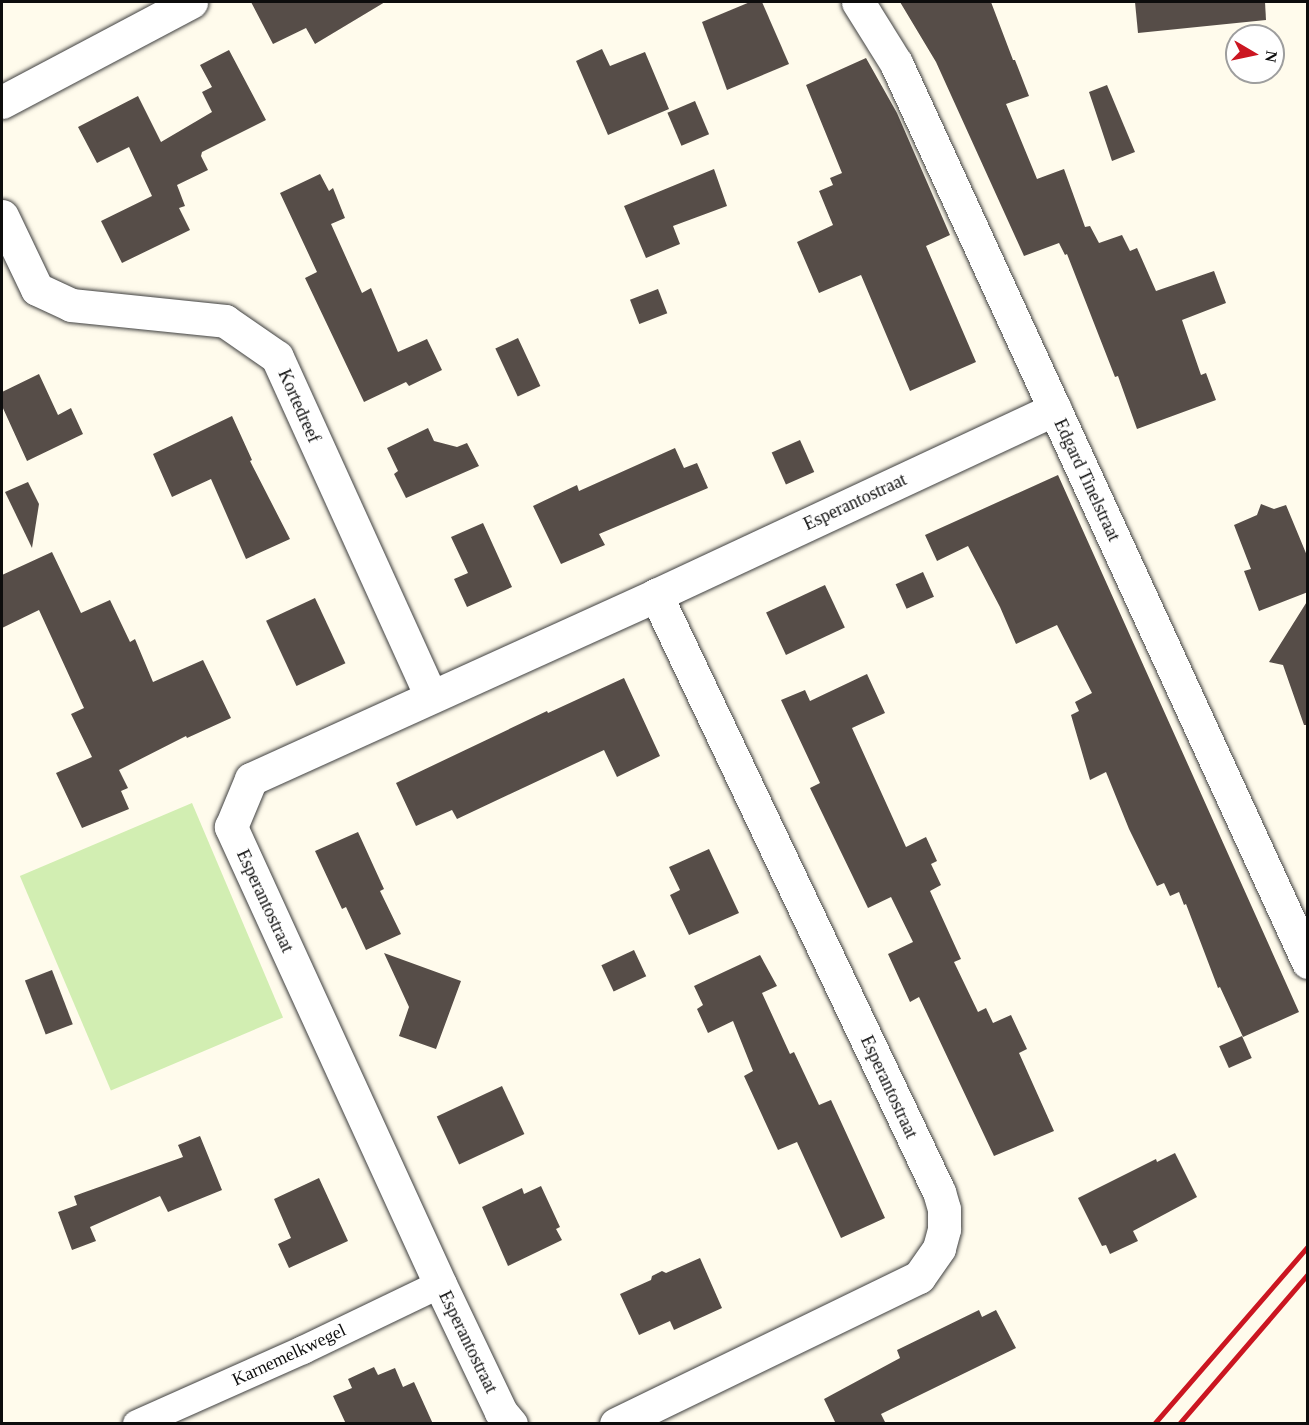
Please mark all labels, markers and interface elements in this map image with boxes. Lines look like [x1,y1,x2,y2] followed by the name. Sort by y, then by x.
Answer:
[1225,24,1285,84] north arrow
[1262,50,1281,64] text: N
[273,366,325,446] street label: Kortedreef
[1049,415,1125,545] street label: Edgard Tinelstraat
[800,469,910,535] street label: Esperantostraat
[232,846,298,956] street label: Esperantostraat
[856,1032,922,1142] street label: Esperantostraat
[434,1287,502,1397] street label: Esperantostraat
[229,1319,349,1391] street label: Karnemelkwegel

